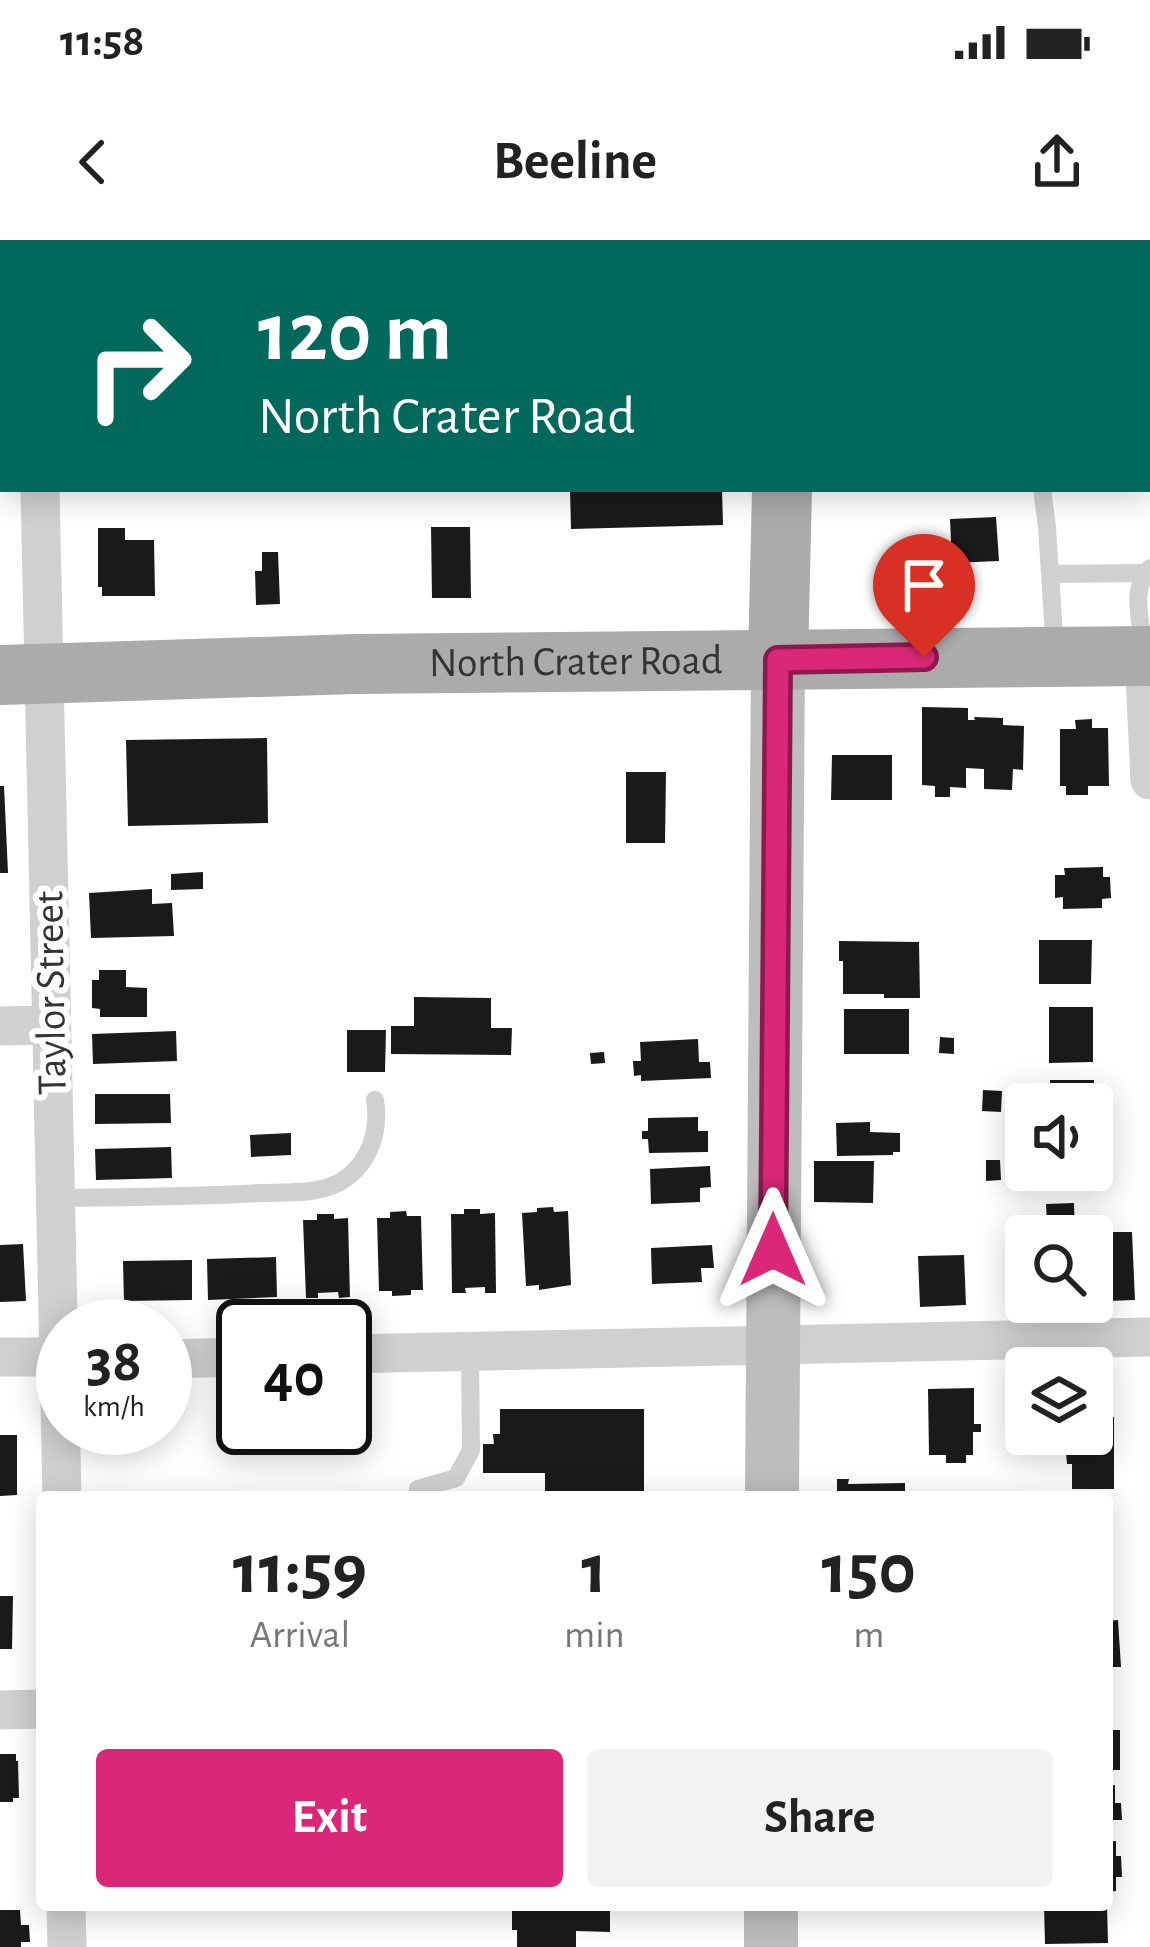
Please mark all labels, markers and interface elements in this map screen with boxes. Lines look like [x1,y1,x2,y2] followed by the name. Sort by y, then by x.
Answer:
[60,19,144,64] text: 11:58
[60,129,126,195] icon: back
[1024,129,1090,195] icon: share
[493,135,657,189] text: Beeline
[60,288,216,444] icon: right
[258,292,452,376] text: 120 m
[258,390,635,444] text: North Crater Road
[873,534,975,657] pin
[891,552,957,618] icon: arrive
[429,639,723,684] street label: North Crater Road
[28,890,74,1096] street label: Taylor Street
[1005,1083,1113,1455] map controls
[1005,1083,1113,1191] button: sound
[710,1187,836,1313] position arrow
[1005,1215,1113,1323] button: search
[216,1299,372,1455] speed limit sign: 40
[86,1332,142,1392] text: 38
[1005,1347,1113,1455] button: layers
[83,1392,145,1422] text: km/h
[233,1534,367,1606] text: 11:59
[581,1534,607,1606] text: 1
[822,1534,916,1606] text: 150
[250,1616,350,1655] text: Arrival
[564,1616,625,1655] text: min
[853,1616,884,1655] text: m
[96,1749,563,1887] button: Exit
[587,1749,1053,1887] button: Share

